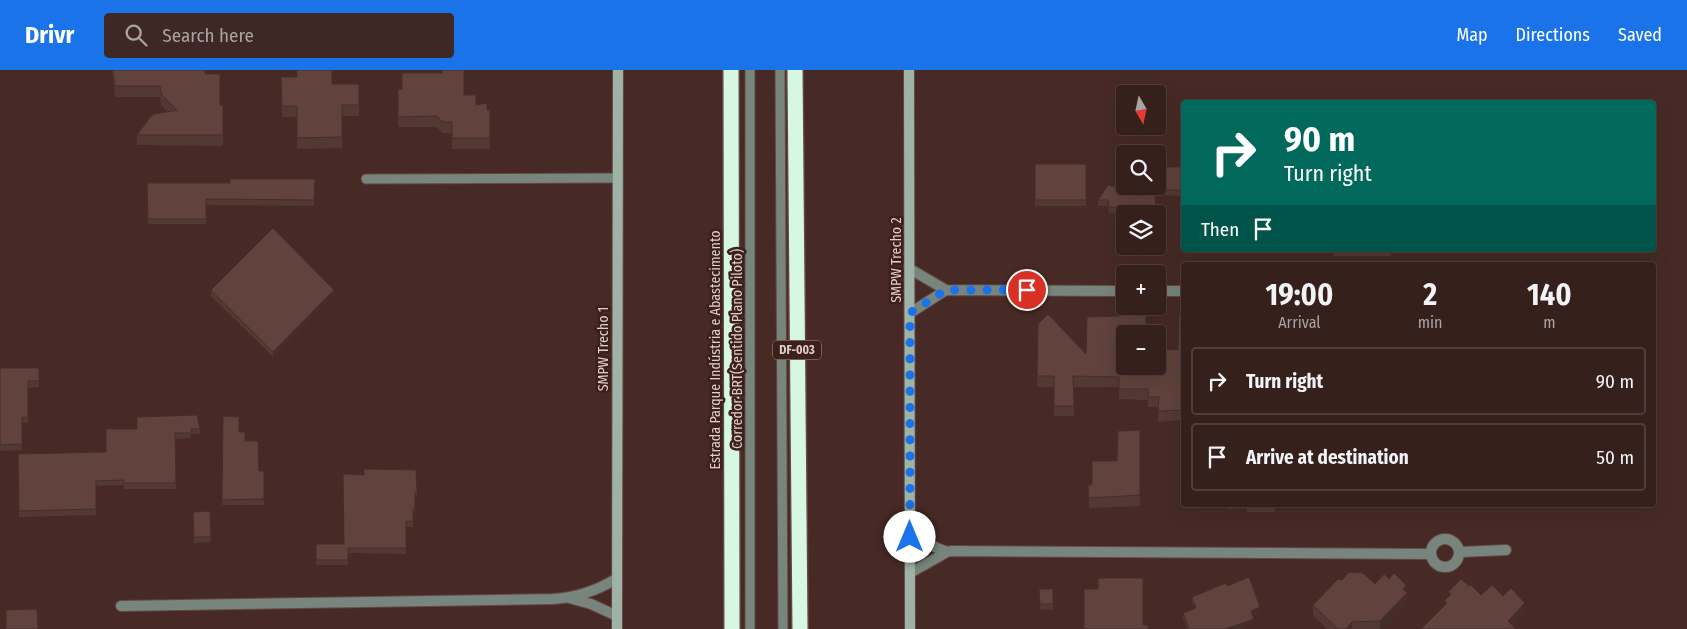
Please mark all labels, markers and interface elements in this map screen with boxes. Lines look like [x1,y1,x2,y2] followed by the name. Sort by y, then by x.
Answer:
[104,13,454,58] search box
[25,21,74,49] text: Drivr
[122,21,150,49] icon: search
[162,24,254,47] text: Search here
[1456,24,1488,46] text: Map
[1516,24,1590,46] text: Directions
[1618,24,1662,46] text: Saved
[1116,85,1166,135] north arrow
[1116,85,1166,375] map controls
[1284,118,1355,160] text: 90 m
[1201,120,1266,185] icon: right
[1116,145,1166,195] button: search
[1284,160,1372,187] text: Turn right
[1116,205,1166,255] button: layers
[1249,215,1277,243] icon: arrive
[888,217,905,303] street label: SMPW Trecho 2
[1201,218,1239,241] text: Then
[707,230,724,470] street label: Estrada Parque Indústria e Abastecimento
[729,249,746,449] street label: Corredor BRT(Sentido Plano Piloto)
[1116,265,1166,315] button: +
[1006,269,1048,311] pin
[1013,276,1041,304] icon: arrive
[1265,277,1333,313] text: 19:00
[1423,277,1437,313] text: 2
[1527,277,1572,313] text: 140
[595,307,612,391] street label: SMPW Trecho 1
[1278,313,1321,332] text: Arrival
[1418,313,1443,332] text: min
[1543,313,1555,332] text: m
[1116,325,1166,375] button: −
[773,340,821,360] road number: DF-003
[1203,367,1231,395] icon: right
[1246,370,1323,393] text: Turn right
[1596,370,1634,393] text: 90 m
[1203,443,1231,471] icon: arrive
[1246,446,1409,469] text: Arrive at destination
[1596,446,1634,469] text: 50 m
[883,510,935,562] position arrow

